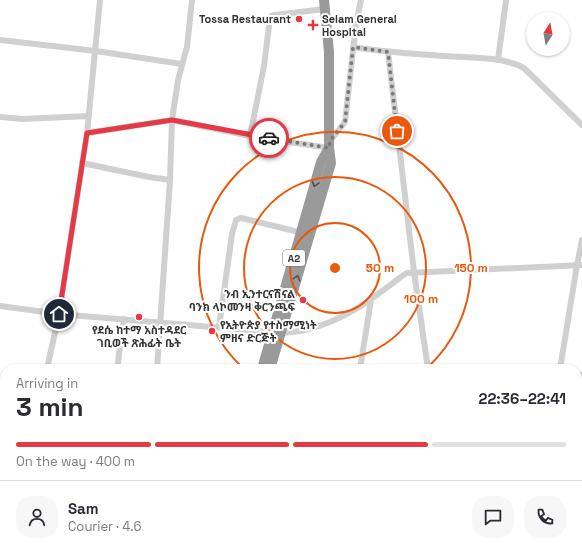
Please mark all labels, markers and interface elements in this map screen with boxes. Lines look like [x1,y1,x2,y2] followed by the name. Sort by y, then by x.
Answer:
[199,12,291,26] place label: Tossa Restaurant
[322,12,397,39] place label: Selam General Hospital
[526,12,570,56] north arrow
[526,12,570,56] map controls
[294,14,304,24] marker: Tossa Restaurant
[307,19,319,31] marker: Selam General Hospital
[380,114,414,148] pin
[249,118,289,158] courier
[386,120,408,142] icon: bag
[258,127,280,149] icon: car
[311,180,320,187] one-way arrow
[283,250,305,266] road number: A2
[366,260,394,276] text: 50 m
[454,260,488,276] text: 150 m
[328,261,342,275] centre of rings
[292,275,301,282] one-way arrow
[189,287,296,314] place label: ንብ ኢንተርናሽናል ባንክ ላኮመንዛ ቅርንጫፍ
[404,291,438,307] text: 100 m
[298,295,308,305] marker: ንብ ኢንተርናሽናል ባንክ ላኮመንዛ ቅርንጫፍ
[42,297,76,331] pin
[48,303,70,325] icon: home
[134,312,144,322] marker: የደሴ ከተማ አስተዳደር ገቢወች ጽሕፊት ቤት
[220,318,317,345] place label: የኢትዮጵያ የተስማሚነት ምዘና ድርጅት
[92,323,186,350] place label: የደሴ ከተማ አስተዳደር ገቢወች ጽሕፊት ቤት
[207,326,217,336] marker: የኢትዮጵያ የተስማሚነት ምዘና ድርጅት
[16,375,78,392] text: Arriving in
[479,389,566,408] text: 22:36–22:41
[16,390,84,424] text: 3 min
[16,453,135,470] text: On the way · 400 m
[16,496,58,538] button: person
[472,496,514,538] button: chat
[524,496,566,538] button: phone
[68,499,99,518] text: Sam
[68,518,141,535] text: Courier · 4.6

